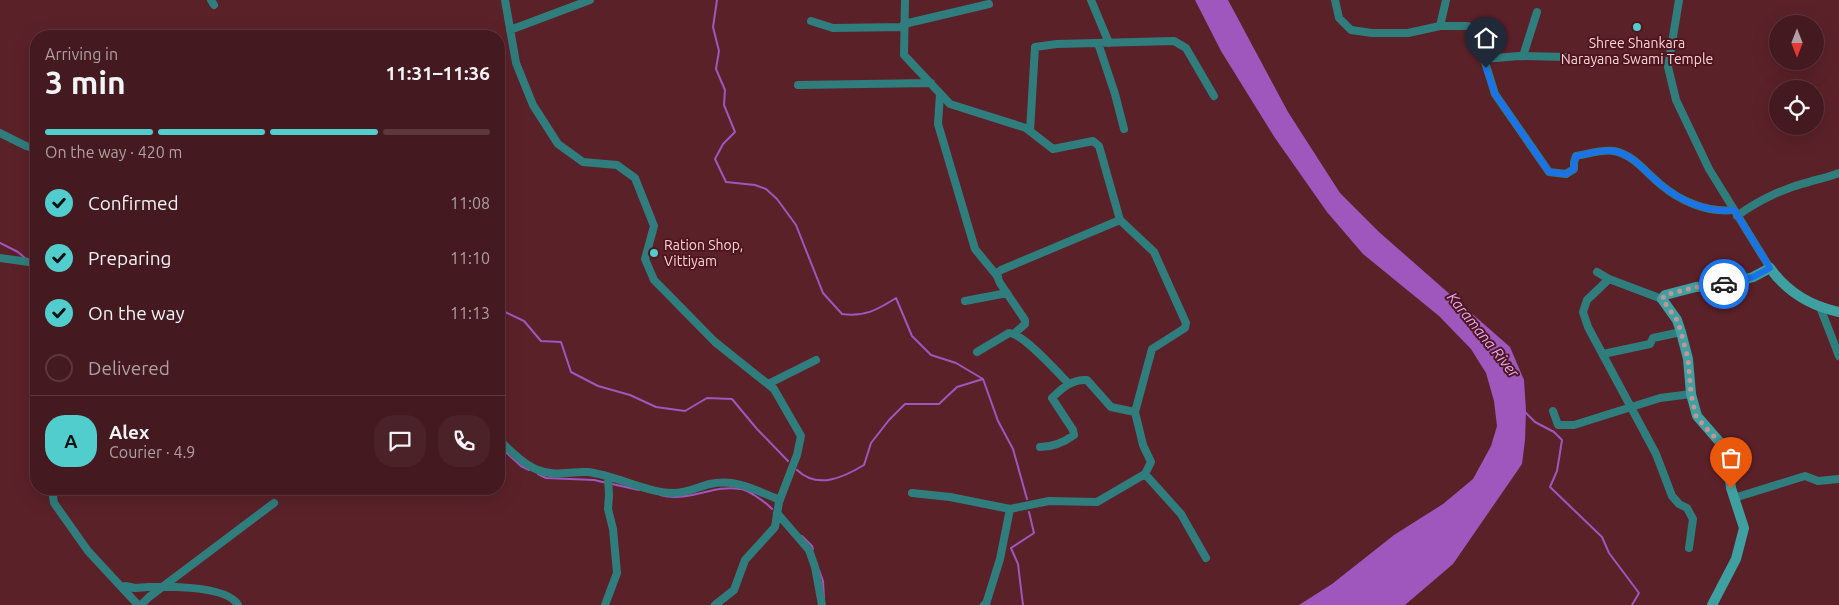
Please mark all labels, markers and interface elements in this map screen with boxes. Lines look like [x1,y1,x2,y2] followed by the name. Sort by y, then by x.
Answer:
[1769,15,1824,70] north arrow
[1769,15,1824,135] map controls
[1465,17,1507,68] pin
[1631,21,1643,33] marker: Shree Shankara Narayana Swami Temple
[1472,24,1500,52] icon: home
[1561,35,1713,67] place label: Shree Shankara Narayana Swami Temple
[45,45,118,63] text: Arriving in
[385,62,490,84] text: 11:31–11:36
[45,64,126,100] text: 3 min
[1769,80,1824,135] button: locate
[45,143,182,161] text: On the way · 420 m
[45,189,73,217] icon: check
[88,192,179,214] text: Confirmed
[450,194,490,212] text: 11:08
[664,237,743,269] place label: Ration Shop, Vittiyam
[45,244,73,272] icon: check
[88,247,172,269] text: Preparing
[648,247,660,259] marker: Ration Shop, Vittiyam
[450,249,490,267] text: 11:10
[1699,259,1749,309] courier
[1710,270,1738,298] icon: car
[1444,289,1524,382] water label: Karamana River
[45,299,73,327] icon: check
[88,302,185,324] text: On the way
[450,304,490,322] text: 11:13
[88,357,170,379] text: Delivered
[374,415,426,467] button: chat
[438,415,490,467] button: phone
[109,421,149,443] text: Alex
[64,430,78,452] text: A
[1710,437,1752,488] pin
[109,443,195,461] text: Courier · 4.9
[1717,444,1745,472] icon: bag

